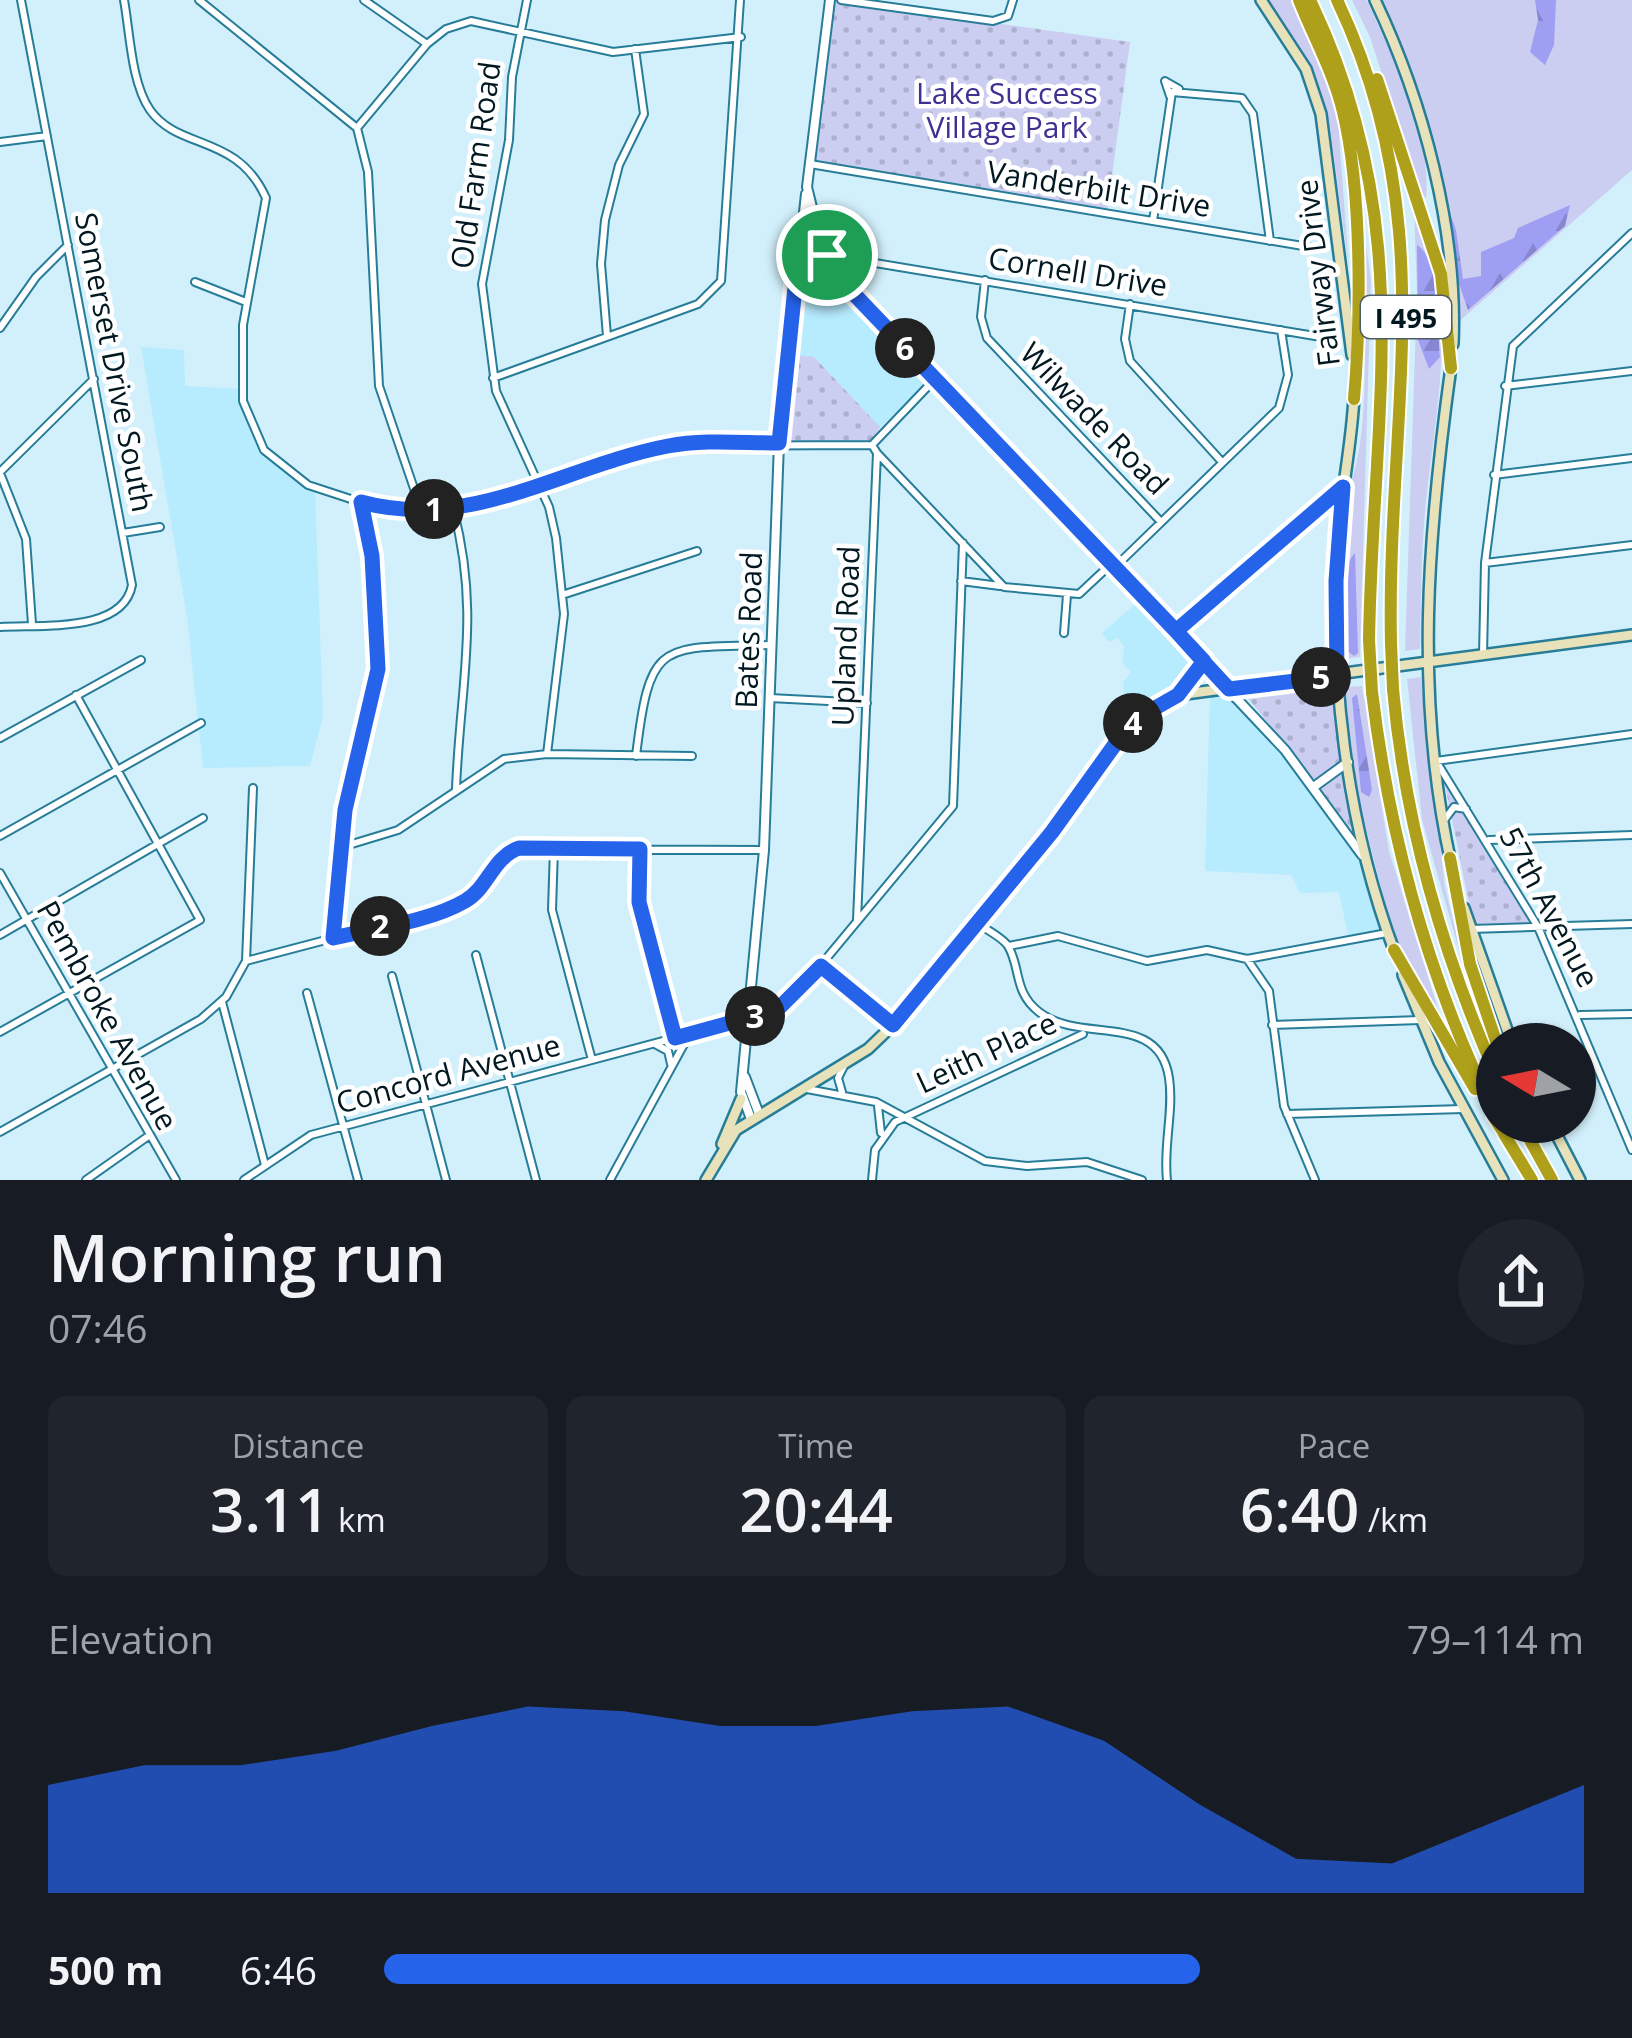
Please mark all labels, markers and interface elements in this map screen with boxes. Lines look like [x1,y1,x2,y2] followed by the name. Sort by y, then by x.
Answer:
[440,59,510,271] street label: Old Farm Road
[916,72,1098,147] park label: Lake Success Village Park
[984,150,1214,226] street label: Vanderbilt Drive
[1285,177,1349,369] street label: Fairway Drive
[776,204,878,306] pin
[66,209,164,515] street label: Somerset Drive South
[794,222,860,288] icon: arrive
[985,237,1171,305] street label: Cornell Drive
[1361,296,1451,338] road number: I 495
[875,318,935,378] pin: 6
[896,325,914,370] text: 6
[1012,333,1178,503] street label: Wilwade Road
[404,479,464,539] pin: 1
[425,486,443,531] text: 1
[821,545,869,727] street label: Upland Road
[725,551,771,709] street label: Bates Road
[1291,647,1351,707] pin: 5
[1312,654,1330,699] text: 5
[1103,693,1163,753] pin: 4
[1124,700,1142,745] text: 4
[1491,820,1609,994] street label: 57th Avenue
[28,893,188,1137] street label: Pembroke Avenue
[350,896,410,956] pin: 2
[371,903,389,948] text: 2
[725,986,785,1046] pin: 3
[746,993,764,1038] text: 3
[909,1002,1063,1102] street label: Leith Place
[331,1023,565,1123] street label: Concord Avenue
[1476,1023,1596,1143] north arrow
[1476,1023,1596,1143] map controls
[48,1211,446,1301] text: Morning run
[1458,1219,1584,1345] button: share
[48,1301,147,1354] text: 07:46
[232,1423,364,1468] text: Distance
[778,1423,854,1468] text: Time
[1298,1423,1370,1468] text: Pace
[210,1468,329,1550] text: 3.11
[739,1468,893,1550] text: 20:44
[1240,1468,1359,1550] text: 6:40
[329,1497,386,1542] text: km
[1359,1497,1428,1542] text: /km
[48,1612,214,1665] text: Elevation
[1407,1612,1584,1665] text: 79–114 m
[48,1943,163,1996] text: 500 m
[240,1943,317,1996] text: 6:46

